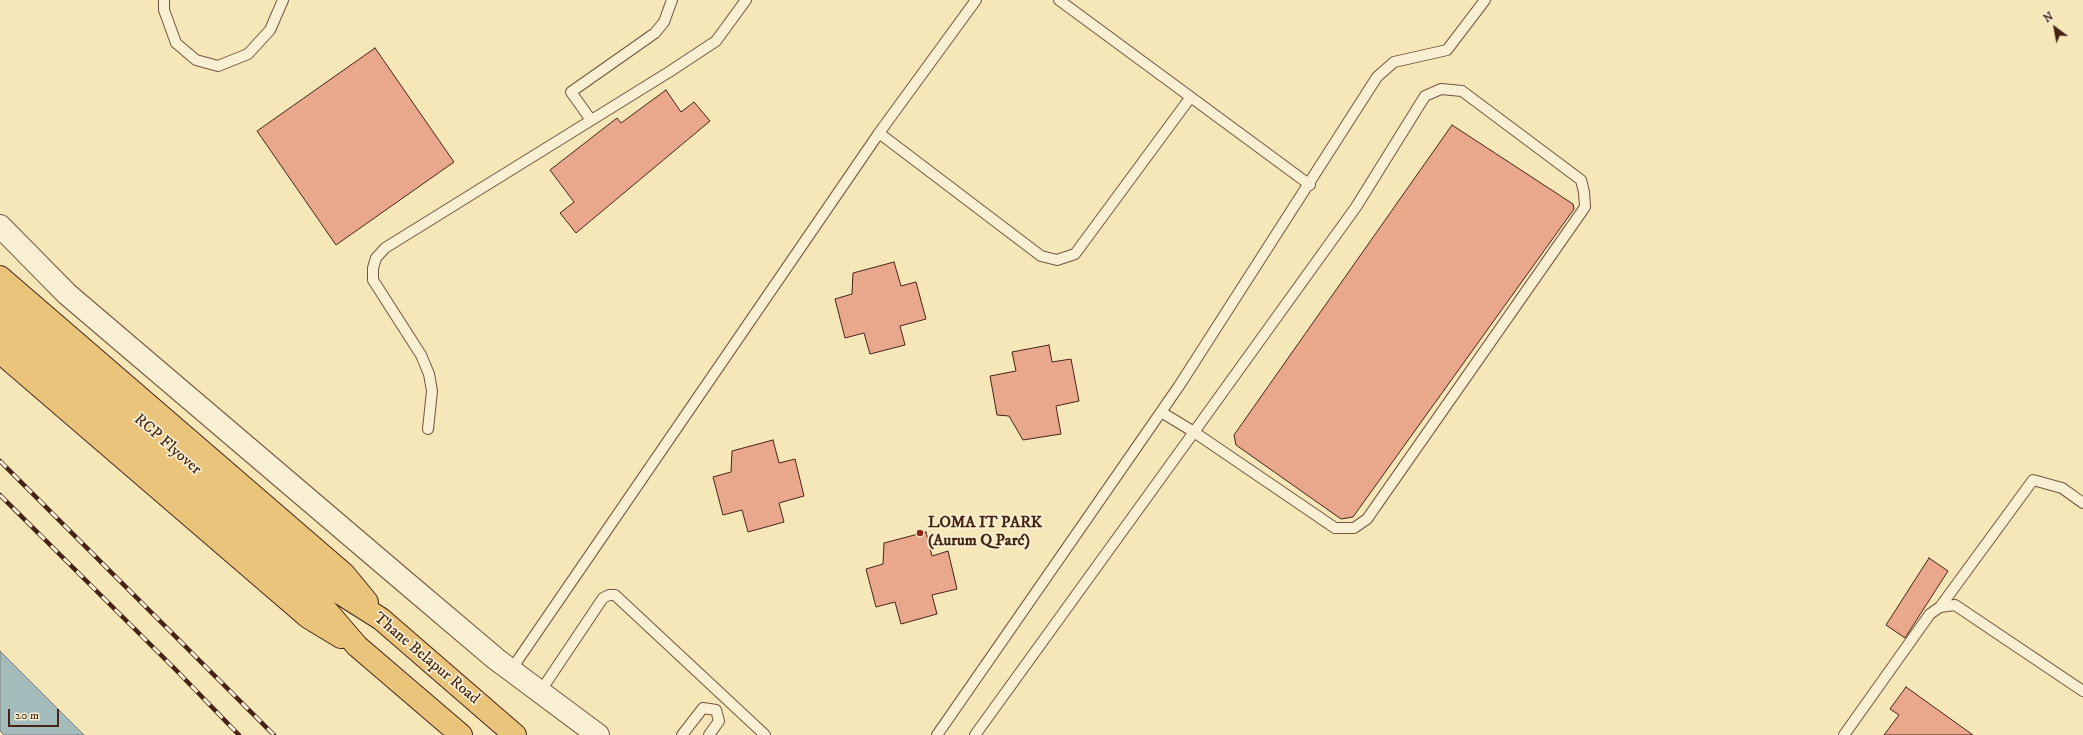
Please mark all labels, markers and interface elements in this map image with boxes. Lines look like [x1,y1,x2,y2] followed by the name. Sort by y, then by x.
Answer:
[2035,8,2075,48] north arrow
[2041,9,2056,26] text: N
[129,410,205,480] street label: RCP Flyover
[928,514,1042,552] place label: LOMA IT PARK (Aurum Q Parć)
[915,528,925,538] marker: LOMA IT PARK (Aurum Q Parć)
[369,609,483,709] street label: Thane Belapur Road
[10,701,61,727] scale bar
[15,708,39,723] text: 20 m

